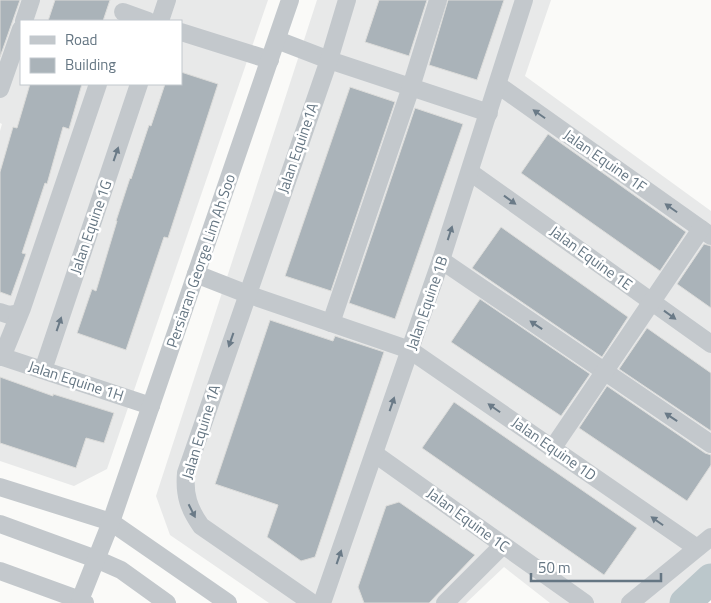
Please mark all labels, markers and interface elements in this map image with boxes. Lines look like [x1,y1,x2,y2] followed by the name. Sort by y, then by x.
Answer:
[20,20,182,85] legend
[65,28,97,51] text: Road
[65,53,116,76] text: Building
[271,99,324,196] street label: Jalan Equine1A
[532,109,546,119] one-way arrow
[559,123,652,198] street label: Jalan Equine 1F
[113,146,120,161] one-way arrow
[160,171,241,351] street label: Persiaran George Lim Ah Soo
[64,177,117,277] street label: Jalan Equine 1G
[503,195,517,205] one-way arrow
[664,203,678,213] one-way arrow
[545,220,637,295] street label: Jalan Equine 1E
[446,225,454,240] one-way arrow
[400,253,453,353] street label: Jalan Equine 1B
[664,310,677,320] one-way arrow
[55,317,63,332] one-way arrow
[530,320,543,330] one-way arrow
[227,333,235,348] one-way arrow
[26,354,127,407] street label: Jalan Equine 1H
[175,382,226,482] street label: Jalan Equine 1A
[389,396,396,411] one-way arrow
[487,403,501,413] one-way arrow
[507,411,601,486] street label: Jalan Equine 1D
[664,412,677,422] one-way arrow
[422,482,514,557] street label: Jalan Equine 1C
[188,504,196,519] one-way arrow
[650,516,664,526] one-way arrow
[335,549,343,564] one-way arrow
[531,550,661,582] scale bar
[538,556,571,579] text: 50 m

